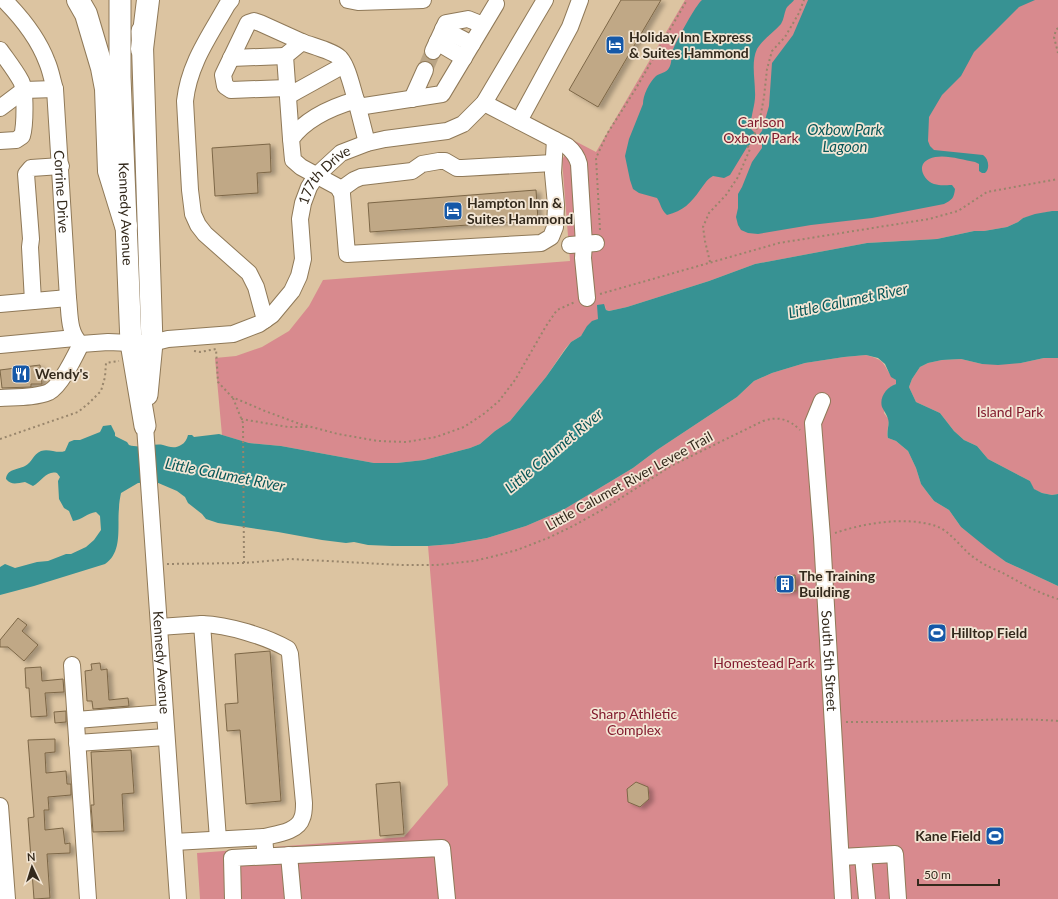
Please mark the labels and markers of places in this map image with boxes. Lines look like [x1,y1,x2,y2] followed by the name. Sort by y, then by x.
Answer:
[629,28,751,61] place label: Holiday Inn Express & Suites Hammond
[604,34,626,56] hotel icon: Holiday Inn Express & Suites Hammond
[467,194,573,227] place label: Hampton Inn & Suites Hammond
[442,200,464,222] hotel icon: Hampton Inn & Suites Hammond
[10,363,32,385] restaurant icon: Wendy's
[35,365,89,382] place label: Wendy's
[799,567,876,600] place label: The Training Building
[774,573,796,595] building icon: The Training Building
[926,622,948,644] sports icon: Hilltop Field
[951,624,1027,641] place label: Hilltop Field
[984,825,1006,847] sports icon: Kane Field
[915,827,981,844] place label: Kane Field

